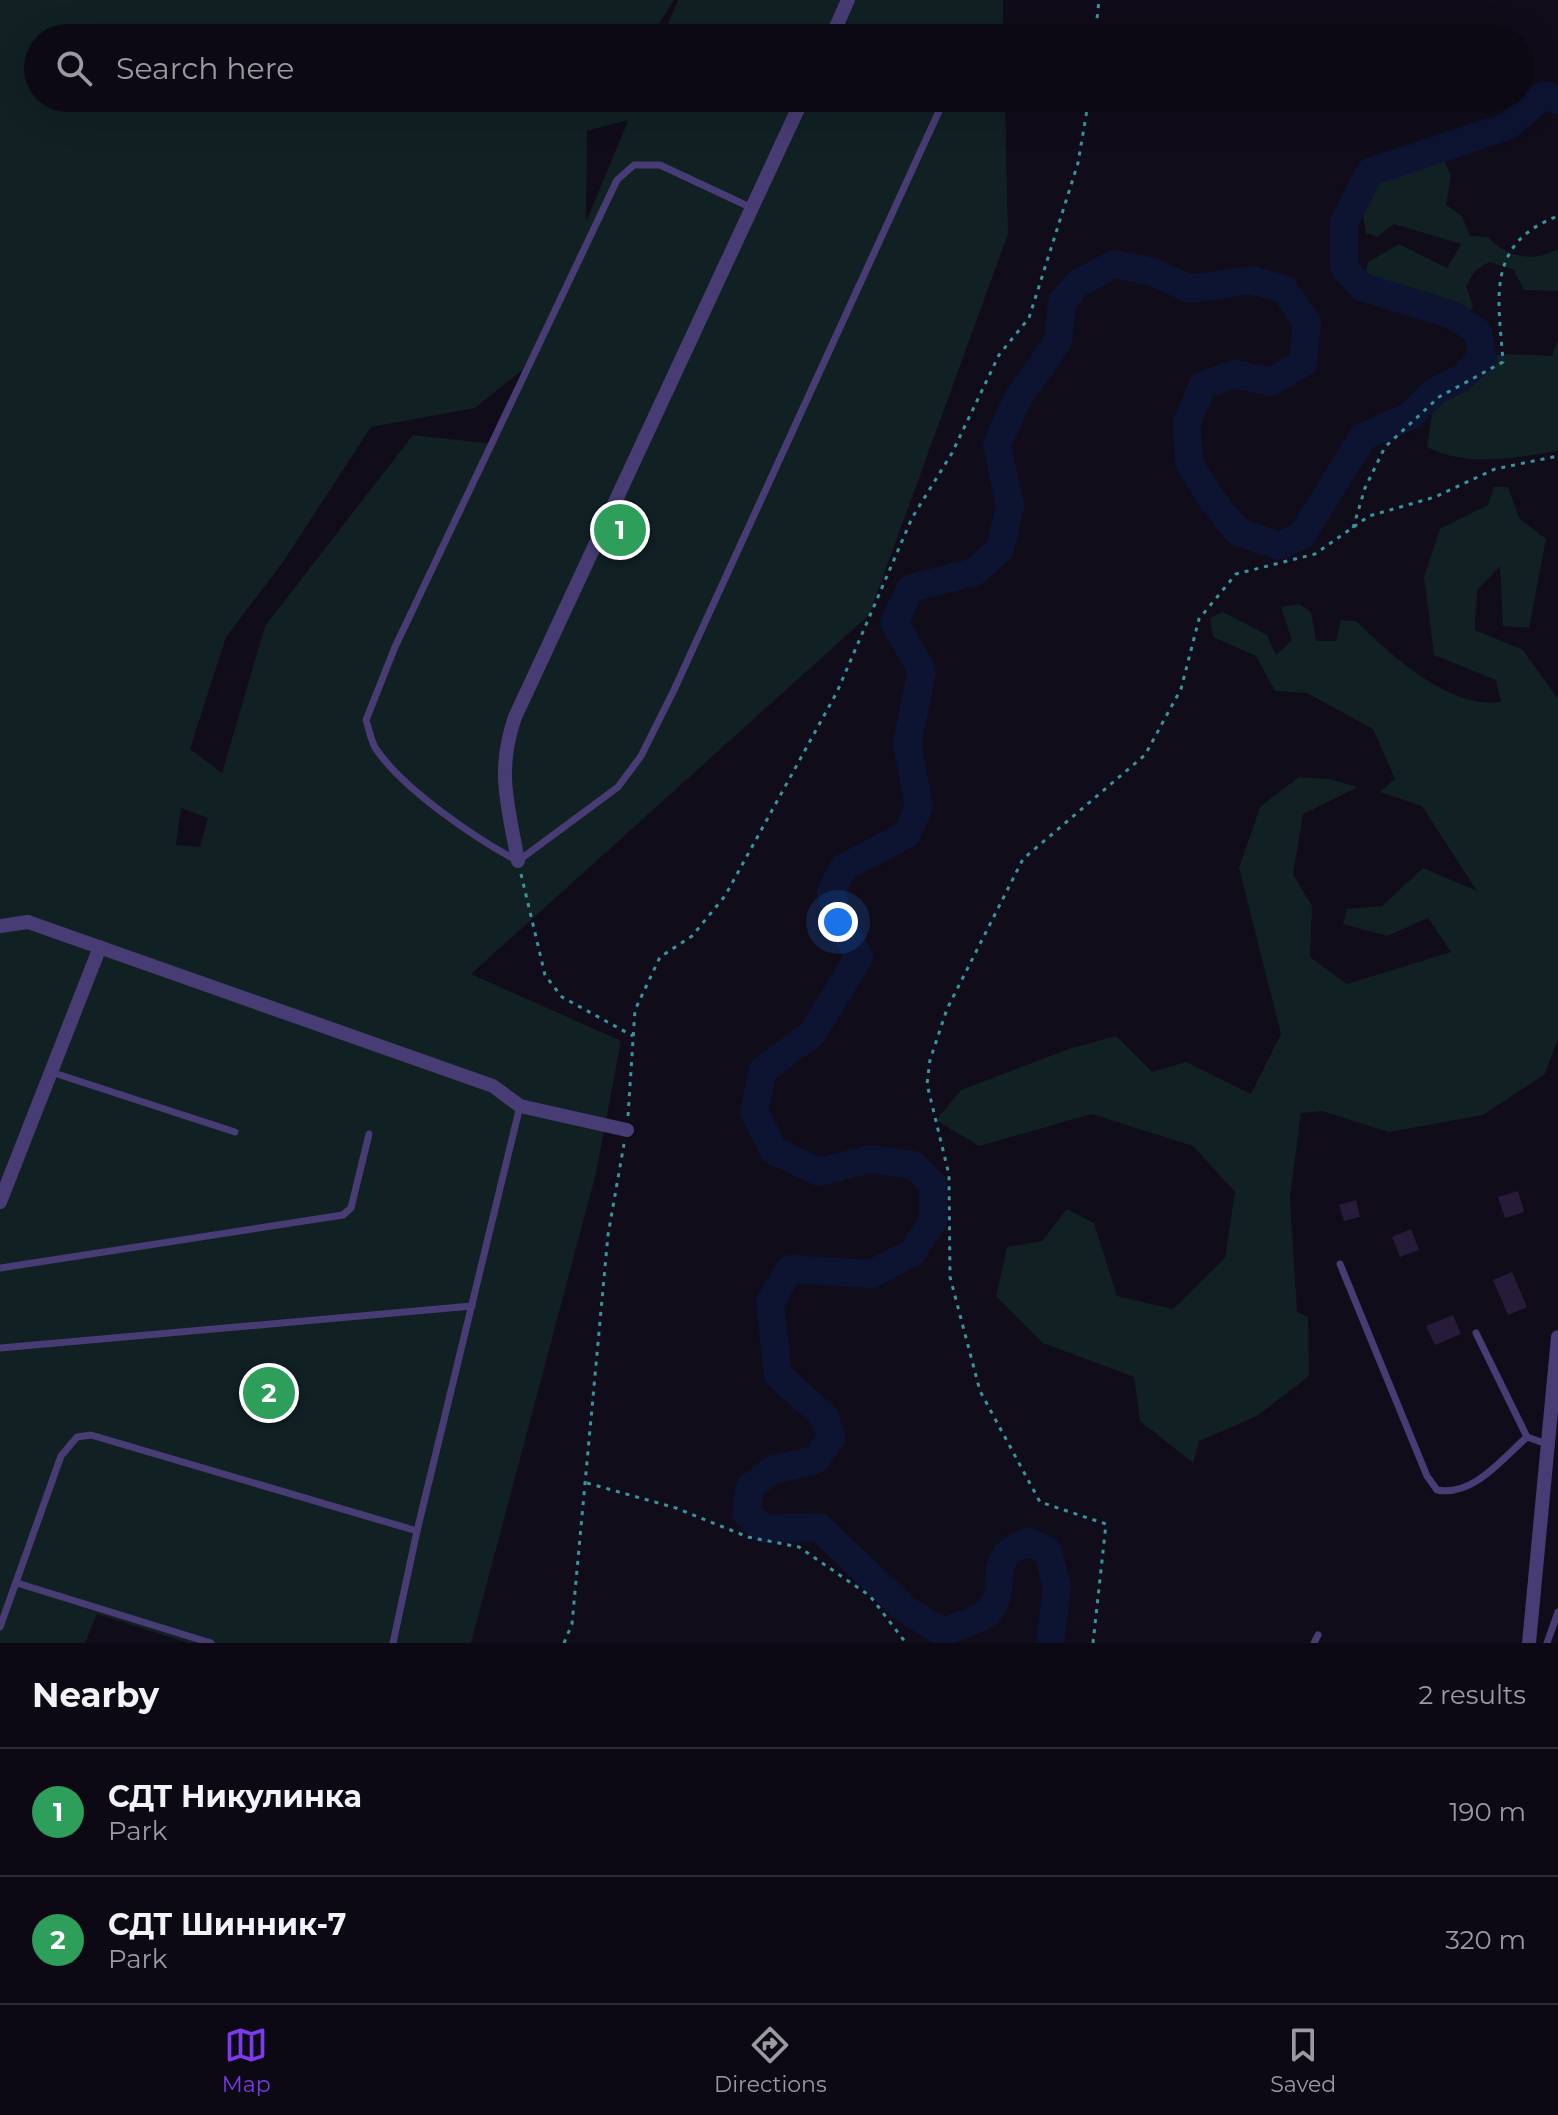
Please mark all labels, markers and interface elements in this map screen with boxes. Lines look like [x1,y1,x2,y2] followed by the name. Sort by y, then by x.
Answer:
[24,24,1534,112] search box
[52,46,96,90] icon: search
[116,50,294,87] text: Search here
[594,500,646,560] pin: 1
[818,902,858,942] your location
[243,1363,295,1423] pin: 2
[32,1674,159,1716] text: Nearby
[1418,1679,1526,1711] text: 2 results
[108,1778,362,1815] text: СДТ Никулинка
[53,1796,63,1828] text: 1
[1449,1796,1526,1828] text: 190 m
[108,1815,167,1847] text: Park
[108,1906,346,1943] text: СДТ Шинник-7
[50,1924,66,1956] text: 2
[1445,1924,1526,1956] text: 320 m
[108,1943,167,1975] text: Park
[222,2023,271,2098] tab: Map
[714,2023,827,2098] tab: Directions
[1270,2023,1336,2098] tab: Saved

